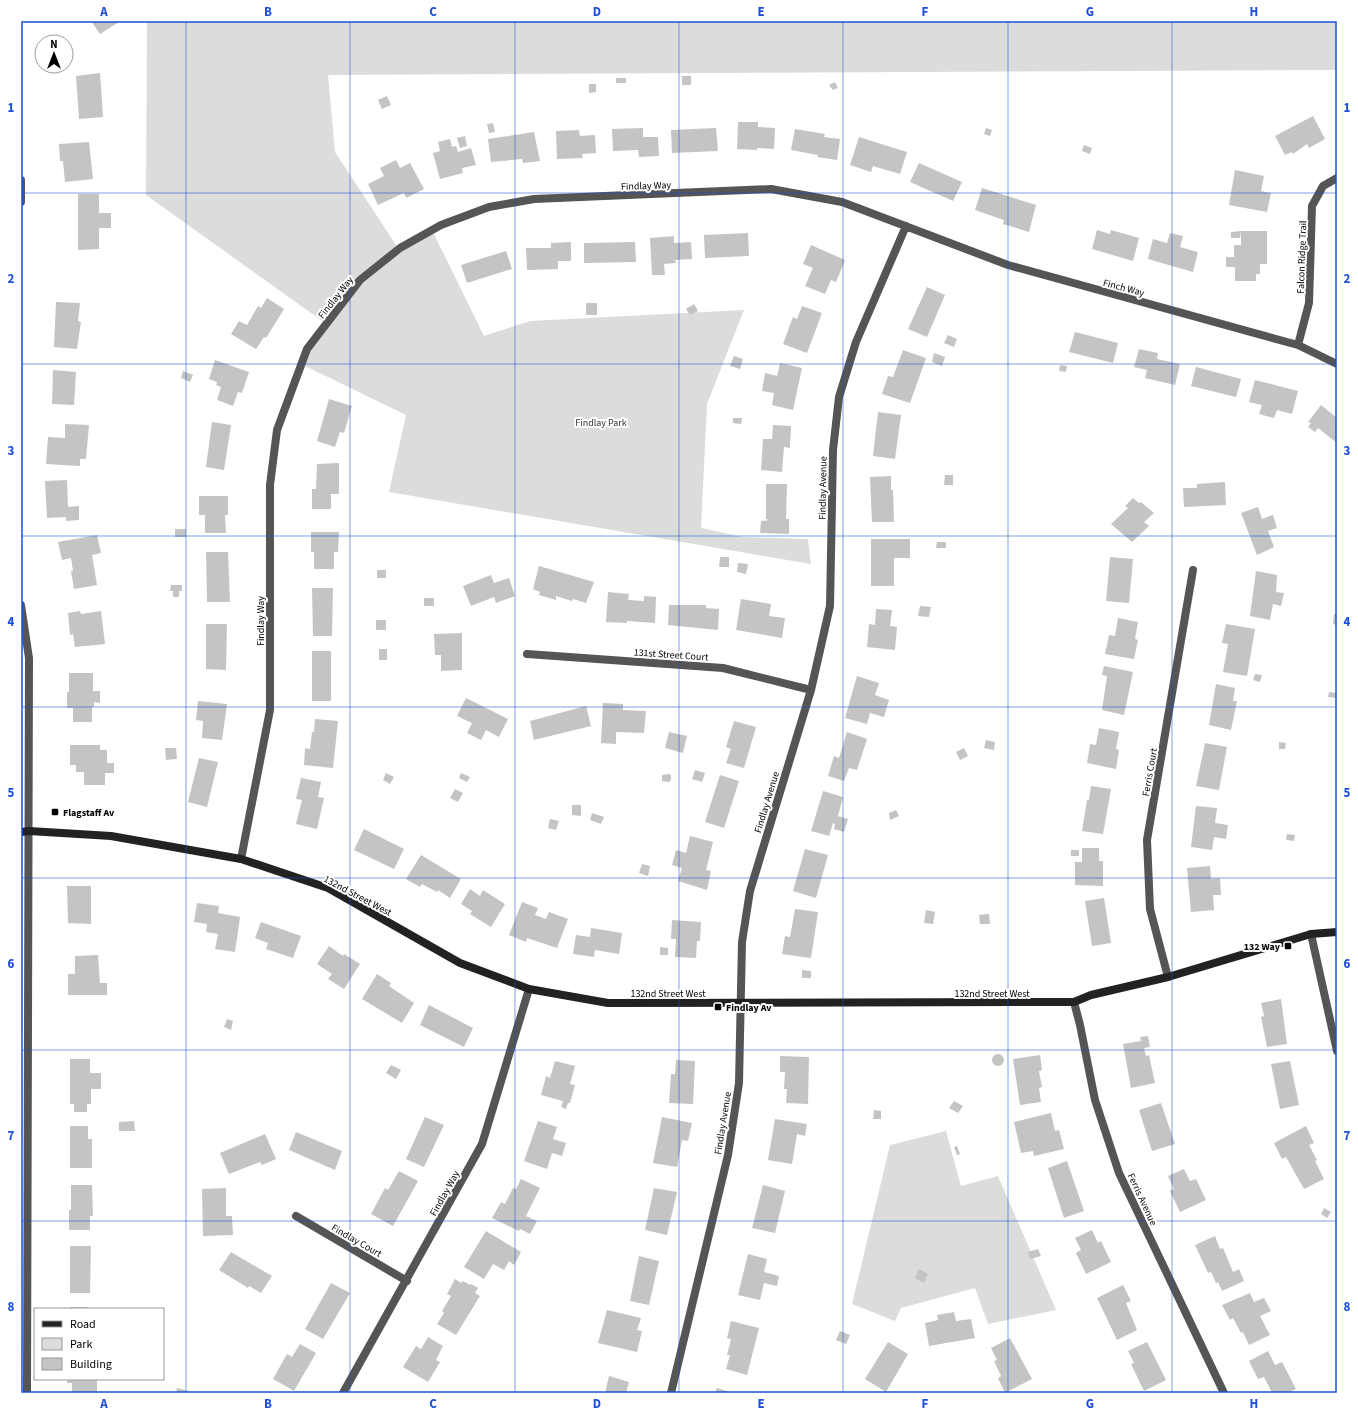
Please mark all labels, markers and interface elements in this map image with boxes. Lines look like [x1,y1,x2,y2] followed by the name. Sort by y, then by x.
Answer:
[99,3,108,21] text: A
[264,3,272,21] text: B
[429,3,437,21] text: C
[593,3,601,21] text: D
[757,3,765,21] text: E
[922,3,929,21] text: F
[1086,3,1094,21] text: G
[1250,3,1258,21] text: H
[34,34,74,74] north arrow
[50,37,58,52] text: N
[8,99,15,117] text: 1
[1344,99,1351,117] text: 1
[621,178,672,194] street label: Findlay Way
[1294,220,1310,294] street label: Falcon Ridge Trail
[8,270,15,288] text: 2
[1344,270,1351,288] text: 2
[315,273,357,322] street label: Findlay Way
[1102,276,1146,300] street label: Finch Way
[575,416,627,430] park label: Findlay Park
[8,442,15,460] text: 3
[1344,442,1351,460] text: 3
[815,456,831,520] street label: Findlay Avenue
[254,596,268,646] street label: Findlay Way
[8,613,15,631] text: 4
[1344,613,1351,631] text: 4
[633,645,709,665] street label: 131st Street Court
[1139,746,1161,797] street label: Ferris Court
[751,770,783,835] street label: Findlay Avenue
[8,784,15,802] text: 5
[1344,784,1351,802] text: 5
[63,806,115,820] place label: Flagstaff Av
[50,807,60,817] marker: Flagstaff Av
[321,872,395,920] street label: 132nd Street West
[1244,940,1281,954] place label: 132 Way
[1283,941,1293,951] marker: 132 Way
[8,955,15,973] text: 6
[1344,955,1351,973] text: 6
[630,987,706,1001] street label: 132nd Street West
[954,987,1030,1001] street label: 132nd Street West
[726,1001,772,1015] place label: Findlay Av
[713,1002,723,1012] marker: Findlay Av
[711,1091,735,1156] street label: Findlay Avenue
[8,1127,15,1145] text: 7
[1344,1127,1351,1145] text: 7
[427,1168,463,1219] street label: Findlay Way
[1124,1171,1160,1228] street label: Ferris Avenue
[329,1221,385,1261] street label: Findlay Court
[8,1298,15,1316] text: 8
[1344,1298,1351,1316] text: 8
[34,1308,164,1380] legend
[70,1316,96,1333] text: Road
[70,1336,92,1353] text: Park
[70,1356,112,1373] text: Building
[99,1395,108,1413] text: A
[264,1395,272,1413] text: B
[429,1395,437,1413] text: C
[593,1395,601,1413] text: D
[757,1395,765,1413] text: E
[922,1395,929,1413] text: F
[1086,1395,1094,1413] text: G
[1250,1395,1258,1413] text: H

